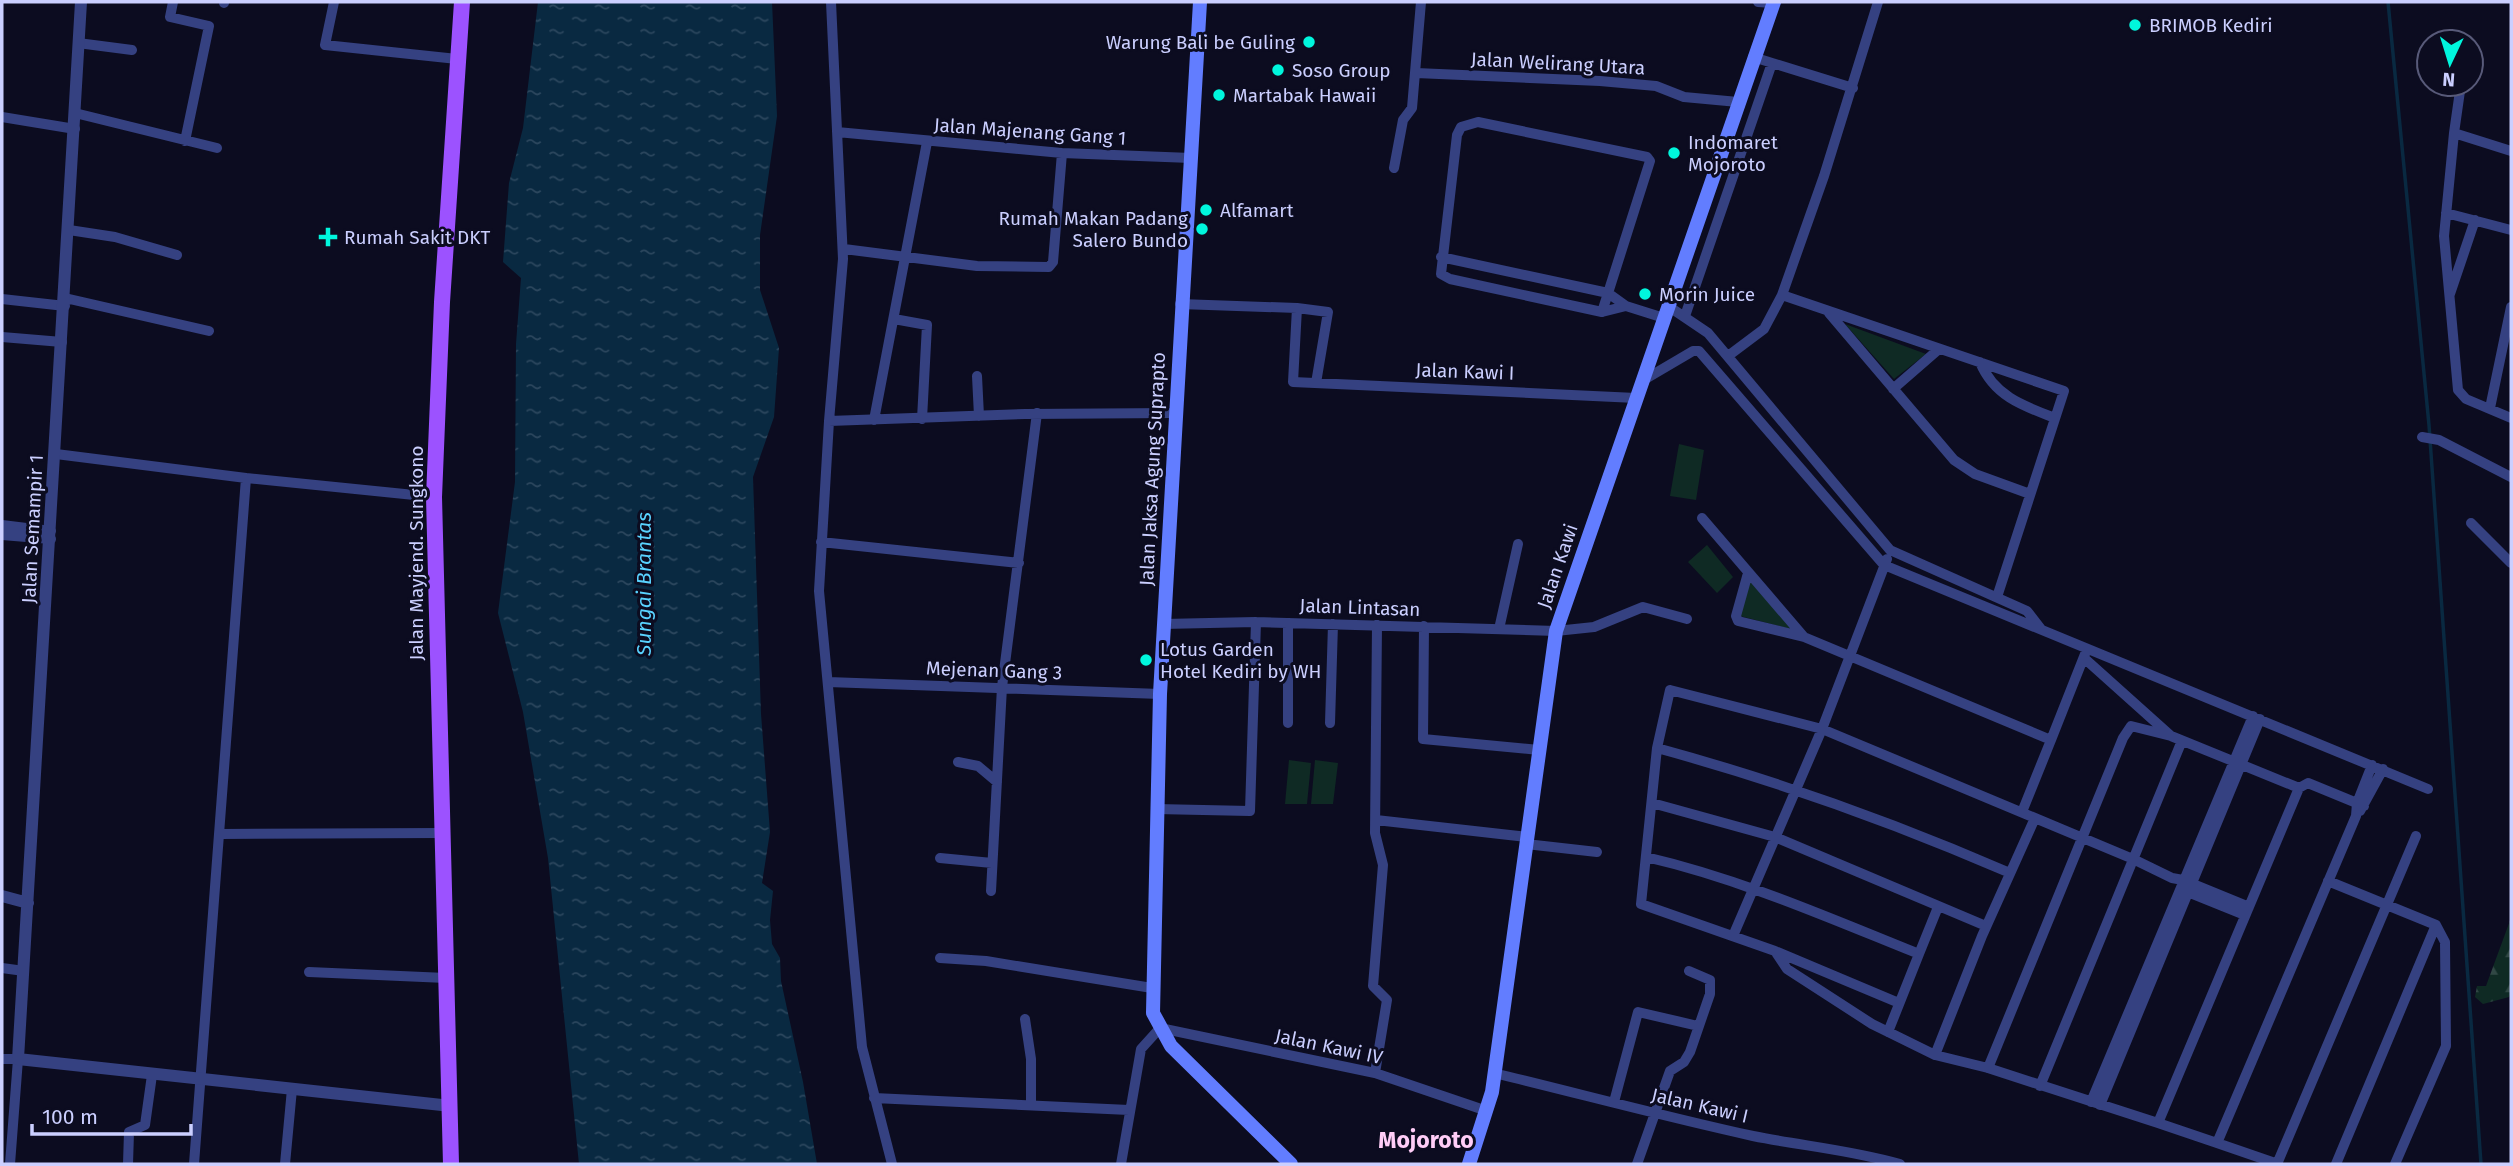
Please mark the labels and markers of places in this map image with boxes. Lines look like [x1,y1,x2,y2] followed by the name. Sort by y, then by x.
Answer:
[2149,14,2273,37] place label: BRIMOB Kediri
[2127,17,2143,33] marker: BRIMOB Kediri
[1106,31,1295,54] place label: Warung Bali be Guling
[1301,34,1317,50] marker: Warung Bali be Guling
[1292,59,1391,82] place label: Soso Group
[1270,62,1286,78] marker: Soso Group
[1233,84,1376,107] place label: Martabak Hawaii
[1211,87,1227,103] marker: Martabak Hawaii
[1688,131,1778,176] place label: Indomaret Mojoroto
[1666,145,1682,161] marker: Indomaret Mojoroto
[1220,199,1294,222] place label: Alfamart
[1198,202,1214,218] marker: Alfamart
[999,207,1188,252] place label: Rumah Makan Padang Salero Bundo
[1194,221,1210,237] marker: Rumah Makan Padang Salero Bundo
[344,226,490,249] place label: Rumah Sakit DKT
[318,227,338,247] marker: Rumah Sakit DKT
[1659,283,1755,306] place label: Morin Juice
[1637,286,1653,302] marker: Morin Juice
[1160,638,1321,683] place label: Lotus Garden Hotel Kediri by WH
[1138,652,1154,668] marker: Lotus Garden Hotel Kediri by WH

